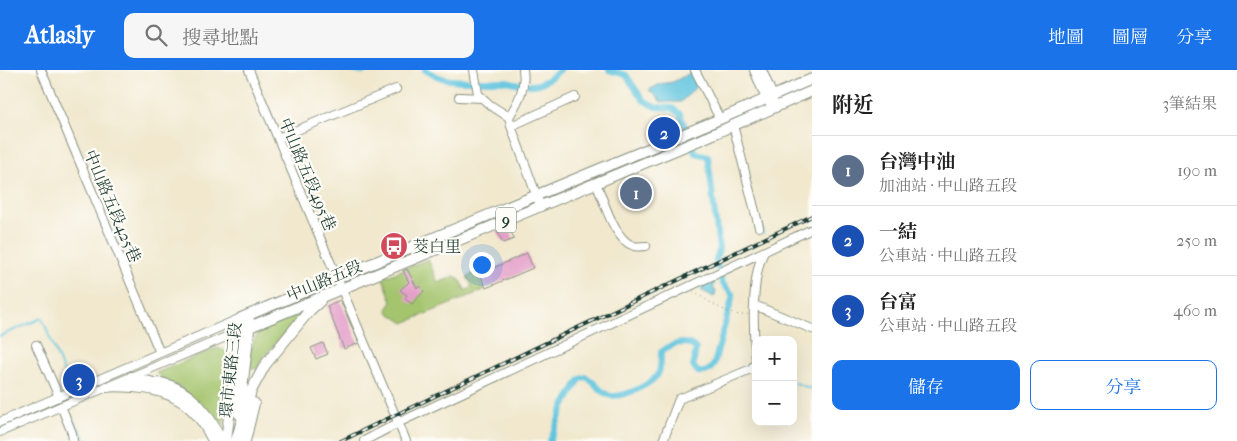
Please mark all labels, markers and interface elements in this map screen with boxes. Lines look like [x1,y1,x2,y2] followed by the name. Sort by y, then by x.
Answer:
[124,13,474,58] search box
[25,21,94,49] text: Atlasly
[142,21,170,49] icon: search
[182,27,258,49] text: 搜尋地點
[1048,27,1084,48] text: 地圖
[1112,27,1148,48] text: 圖層
[1176,27,1212,48] text: 分享
[832,93,874,117] text: 附近
[1162,94,1217,113] text: 3筆結果
[648,114,680,152] pin: 2
[275,115,340,233] street label: 中山路五段495巷
[80,147,145,265] street label: 中山路五段425巷
[879,151,955,173] text: 台灣中油
[845,161,851,180] text: 1
[1177,161,1217,180] text: 190 m
[620,174,652,212] pin: 1
[879,176,1017,195] text: 加油站 · 中山路五段
[496,208,516,232] road number: 9
[879,221,917,243] text: 一結
[379,231,409,261] bus stop icon: 茭白里
[844,231,852,250] text: 2
[1176,231,1217,250] text: 250 m
[413,237,461,256] place label: 茭白里
[879,246,1017,265] text: 公車站 · 中山路五段
[469,252,495,278] your location
[284,256,365,305] street label: 中山路五段
[879,291,917,313] text: 台富
[845,301,851,320] text: 3
[1173,301,1217,320] text: 460 m
[879,316,1017,335] text: 公車站 · 中山路五段
[216,321,245,419] street label: 環市東路三段
[752,336,797,426] map controls
[752,336,797,381] button: +
[832,360,1020,410] button: 儲存
[1030,360,1217,410] button: 分享
[63,361,95,399] pin: 3
[752,381,797,426] button: −

